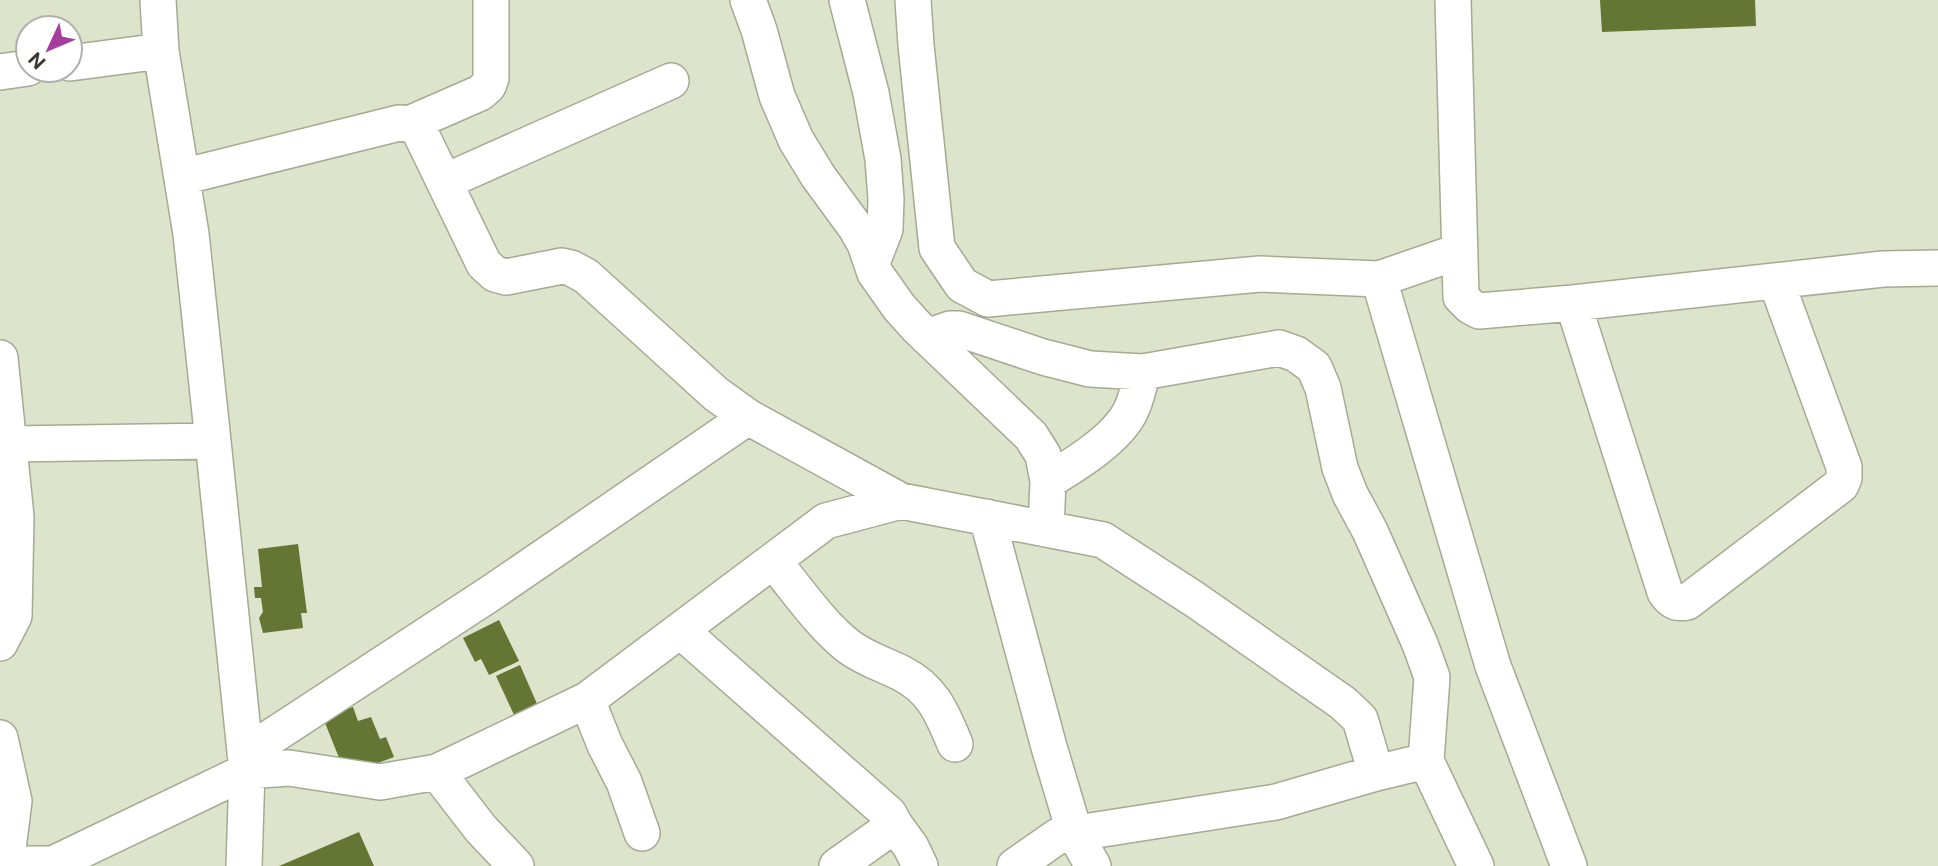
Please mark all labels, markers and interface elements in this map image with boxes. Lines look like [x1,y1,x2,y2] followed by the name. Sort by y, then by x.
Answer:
[14,14,84,84] north arrow
[24,48,50,74] text: N

